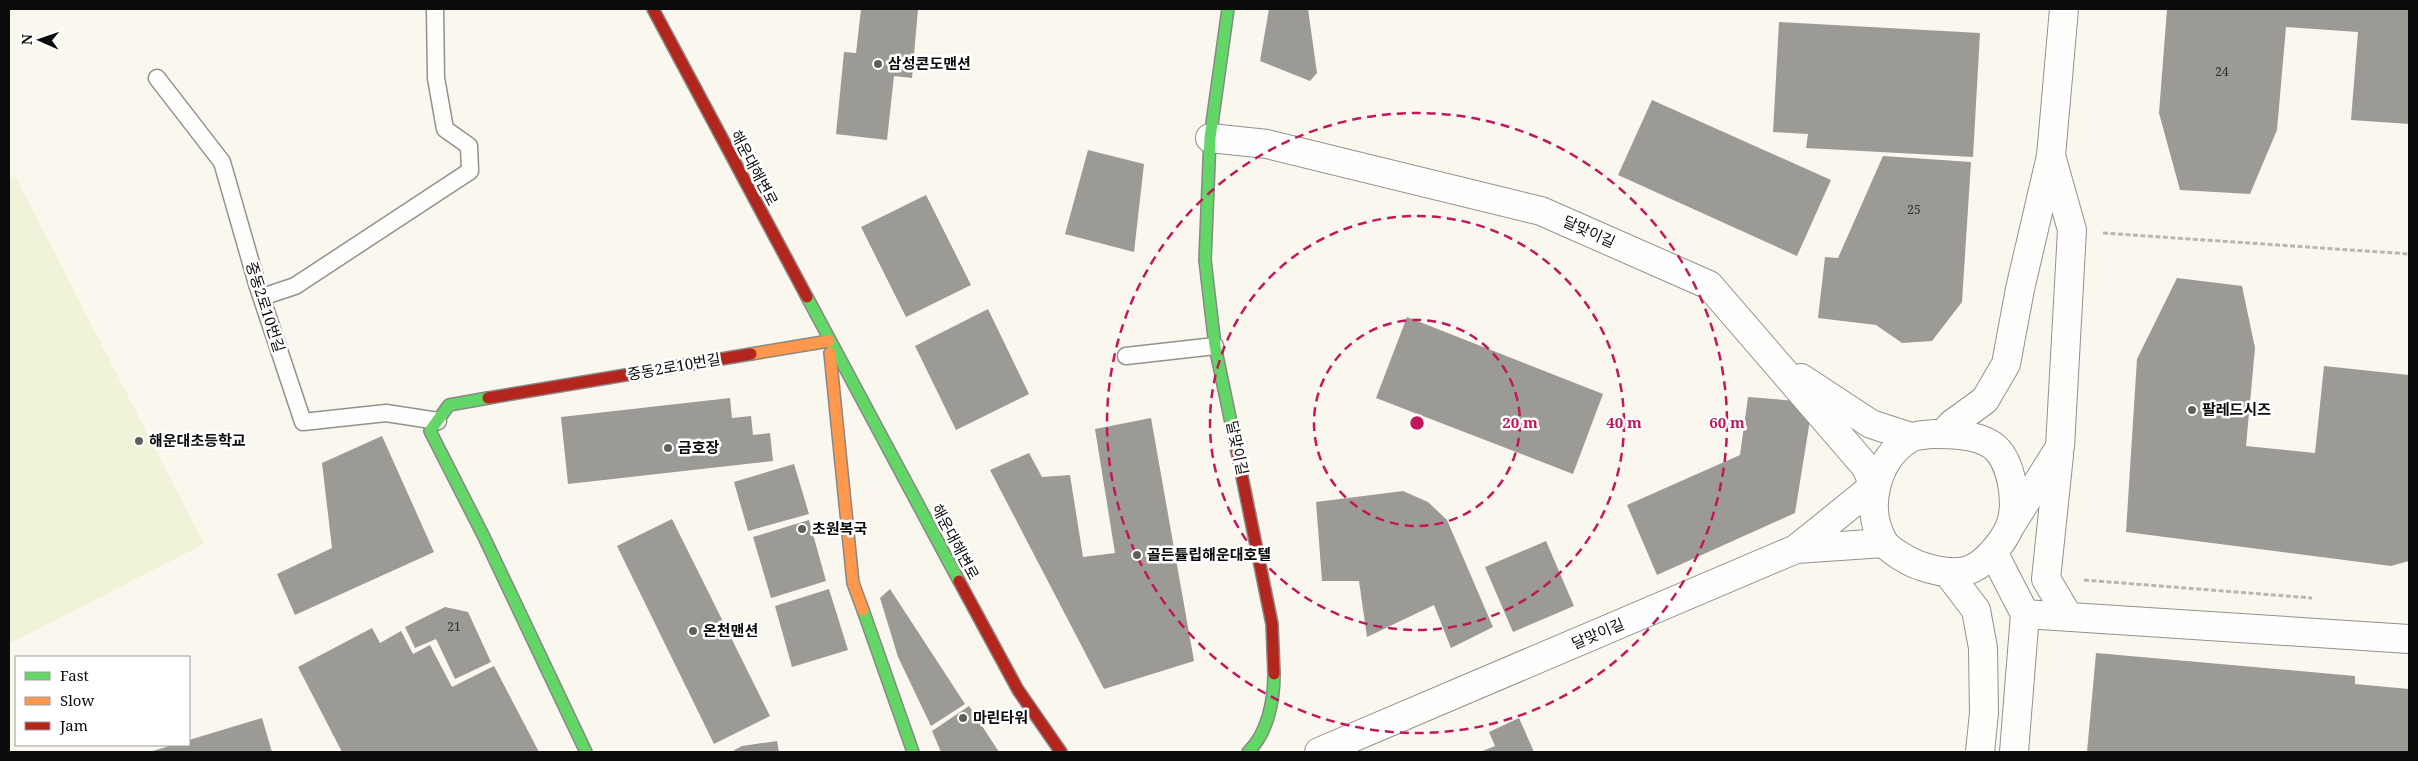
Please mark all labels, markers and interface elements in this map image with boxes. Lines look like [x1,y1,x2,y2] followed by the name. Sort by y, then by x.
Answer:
[15,15,65,65] north arrow
[17,34,36,45] text: N
[888,53,971,73] place label: 삼성콘도맨션
[872,58,884,70] marker: 삼성콘도맨션
[2215,63,2229,80] house number: 24
[727,126,783,209] street label: 해운대해변로
[1907,201,1921,218] house number: 25
[1560,211,1619,251] street label: 달맞이길
[242,259,290,355] street label: 중동2로10번길
[626,348,722,384] street label: 중동2로10번길
[2202,399,2271,419] place label: 팔레드시즈
[2186,404,2198,416] marker: 팔레드시즈
[1502,412,1538,432] text: 20 m
[1606,412,1642,432] text: 40 m
[1709,412,1745,432] text: 60 m
[1408,414,1426,432] centre of rings
[1222,419,1253,477] street label: 달맞이길
[149,430,246,450] place label: 해운대초등학교
[133,435,145,447] marker: 해운대초등학교
[678,437,720,457] place label: 금호장
[662,442,674,454] marker: 금호장
[928,500,984,583] street label: 해운대해변로
[812,518,867,538] place label: 초원복국
[796,523,808,535] marker: 초원복국
[1147,544,1271,564] place label: 골든튤립해운대호텔
[1131,549,1143,561] marker: 골든튤립해운대호텔
[1568,613,1627,653] street label: 달맞이길
[447,618,461,635] house number: 21
[703,620,758,640] place label: 온천맨션
[687,625,699,637] marker: 온천맨션
[15,656,190,746] legend
[60,665,89,685] text: Fast
[60,690,94,710] text: Slow
[973,707,1028,727] place label: 마린타워
[957,712,969,724] marker: 마린타워
[59,715,88,735] text: Jam

